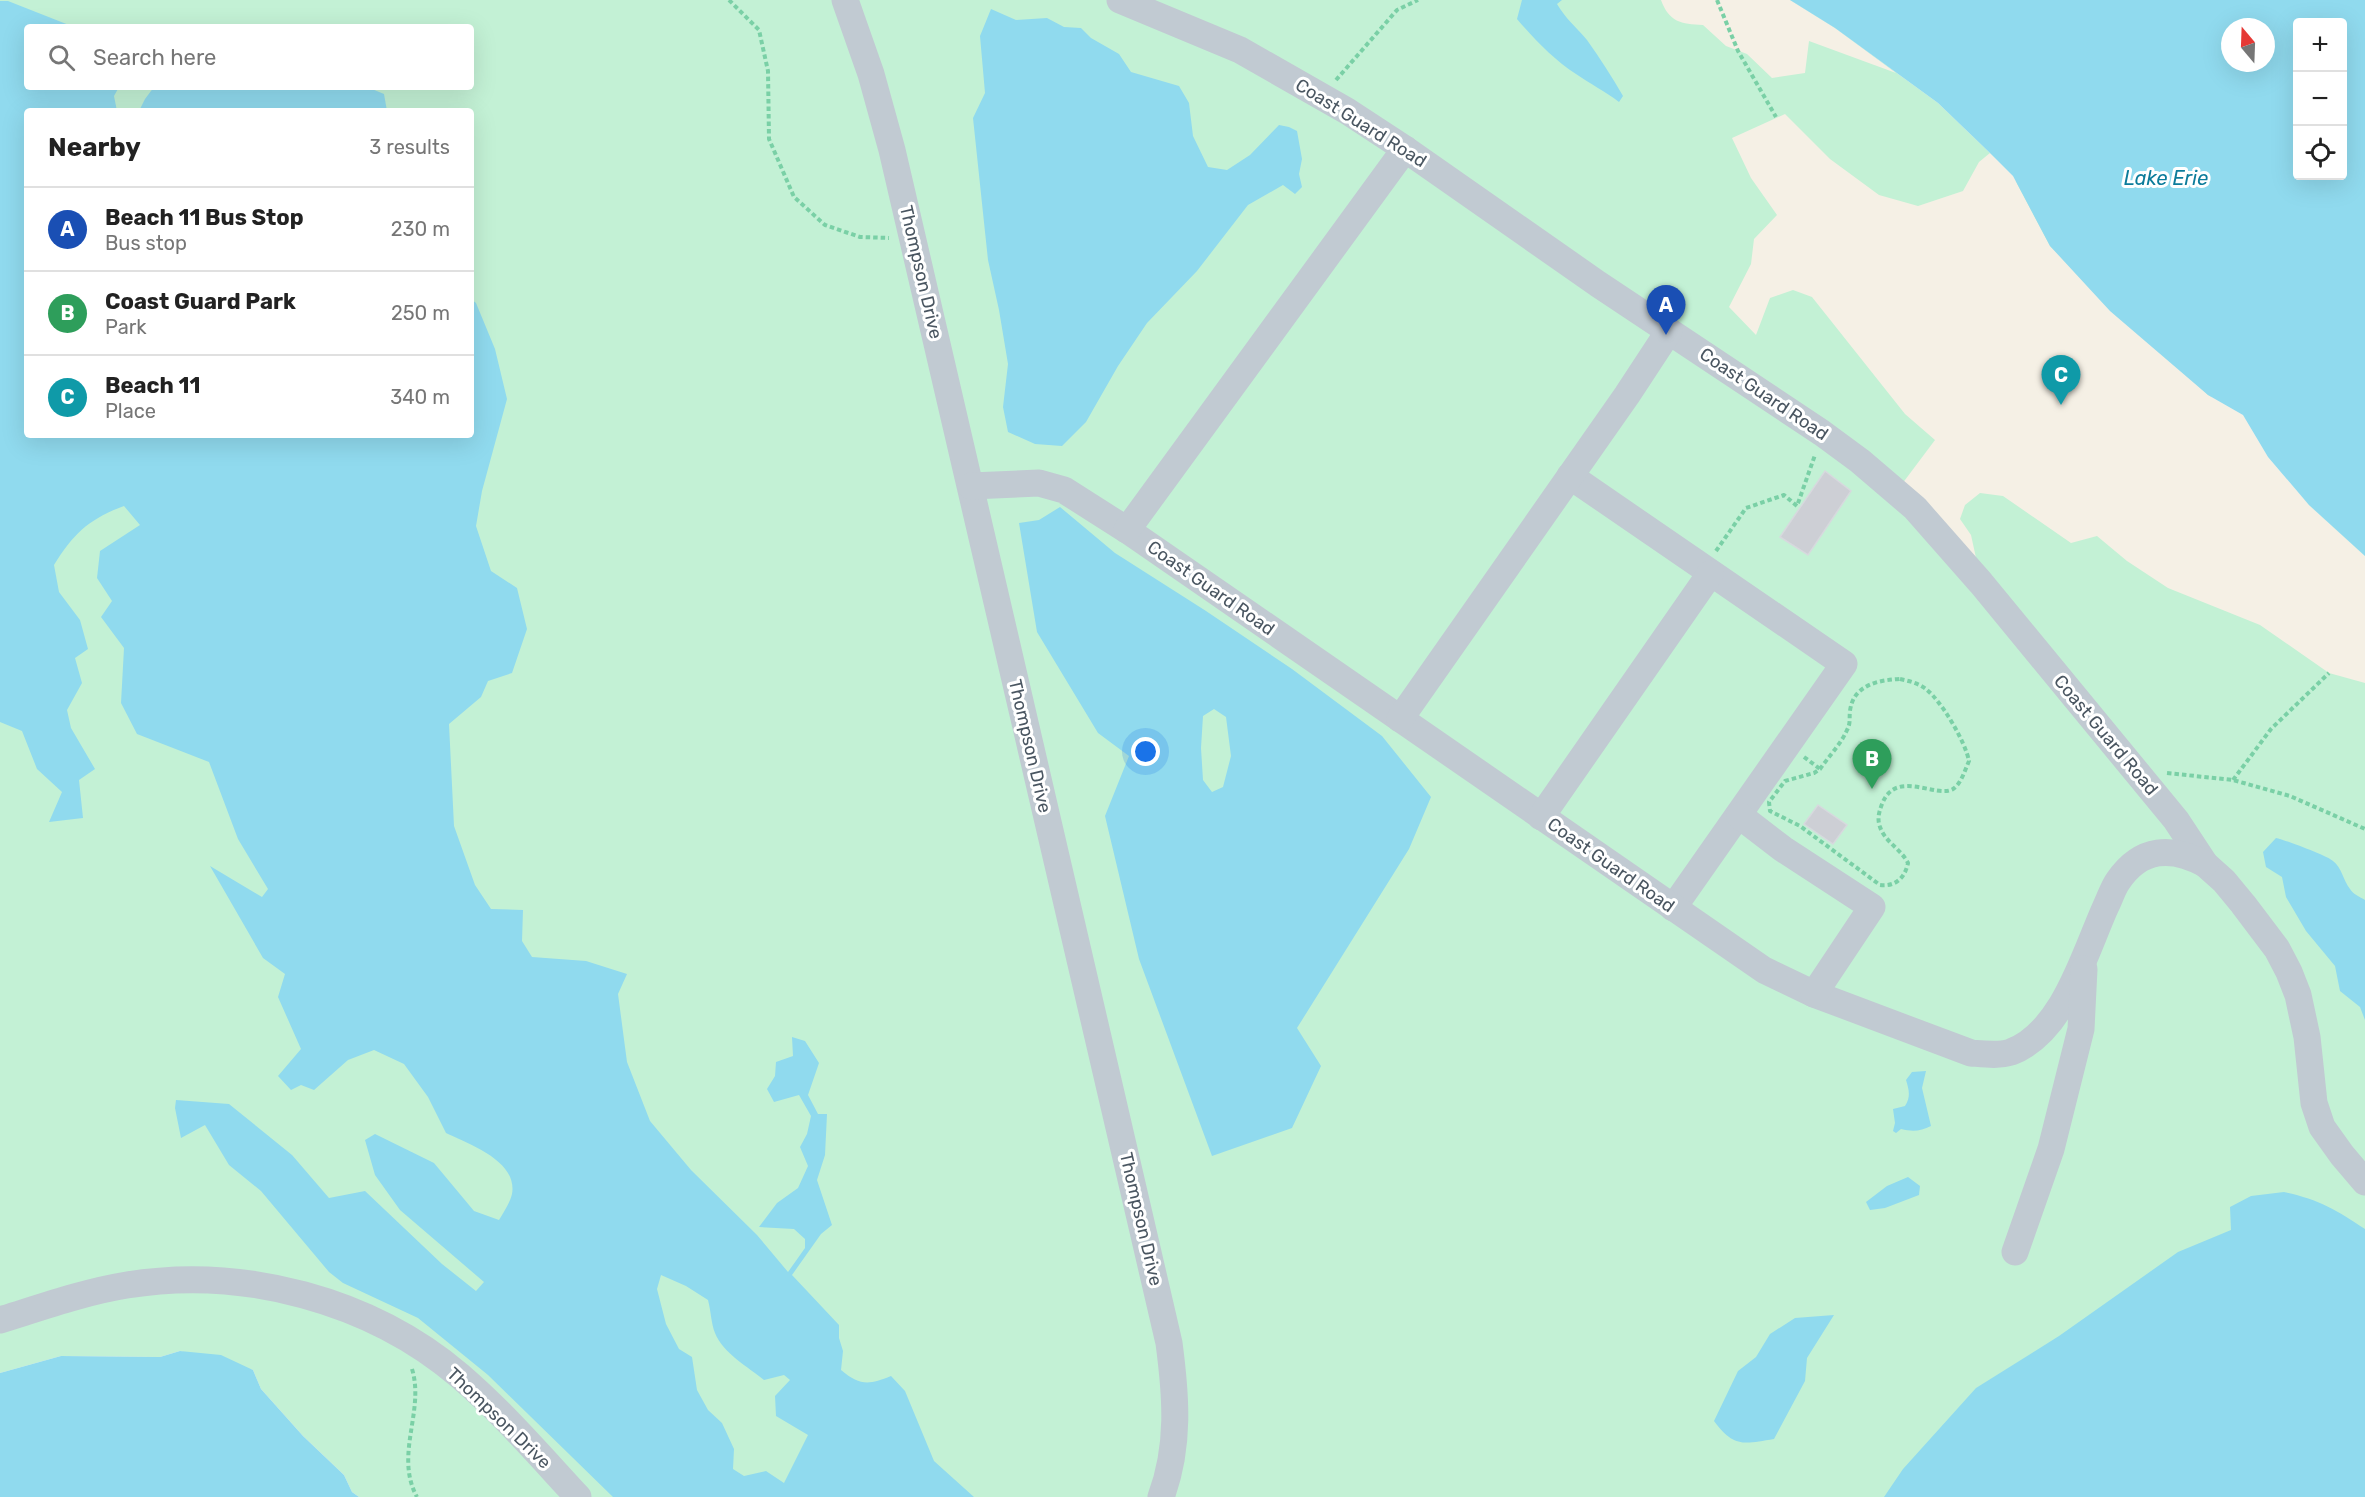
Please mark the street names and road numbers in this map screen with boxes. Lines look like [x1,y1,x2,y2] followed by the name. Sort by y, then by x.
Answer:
[1291,74,1431,172] street label: Coast Guard Road
[895,203,947,341] street label: Thompson Drive
[1696,343,1832,445] street label: Coast Guard Road
[1143,536,1279,640] street label: Coast Guard Road
[2049,670,2163,800] street label: Coast Guard Road
[1004,677,1056,815] street label: Thompson Drive
[1543,813,1679,917] street label: Coast Guard Road
[1115,1150,1167,1288] street label: Thompson Drive
[442,1363,556,1473] street label: Thompson Drive

